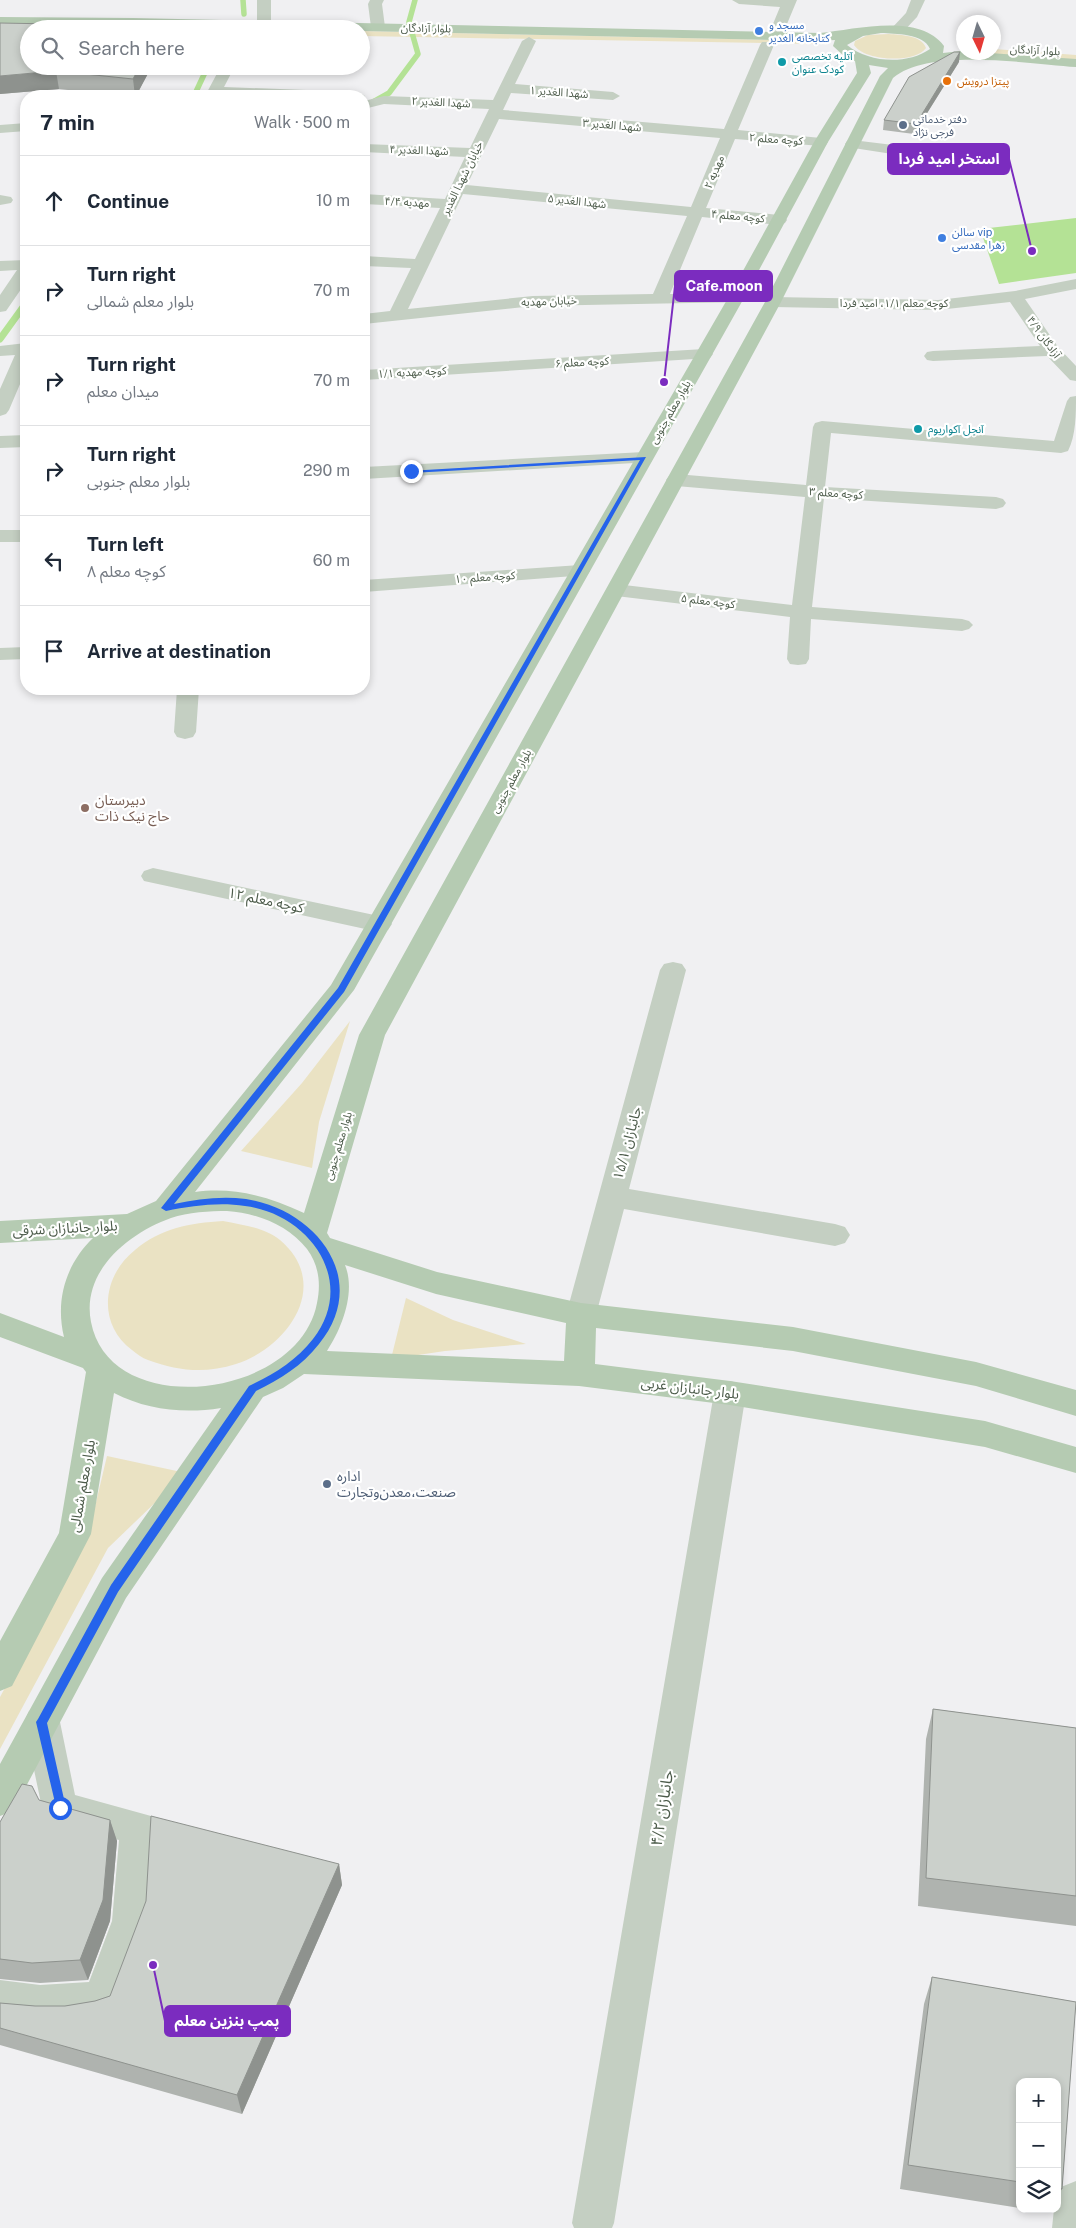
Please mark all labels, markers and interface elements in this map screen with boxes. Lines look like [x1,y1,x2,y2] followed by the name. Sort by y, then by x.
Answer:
[956,15,1001,60] north arrow
[768,19,830,45] place label: مسجد و کتابخانه الغدیر
[20,20,370,75] search box
[401,22,451,35] street label: بلوار آزادگان
[753,25,765,37] marker: مسجد و کتابخانه الغدیر
[38,34,66,62] icon: search
[78,37,185,59] text: Search here
[1010,43,1060,58] street label: بلوار آزادگان
[792,50,853,76] place label: آتلیه تخصصی کودک عنوان
[776,56,788,68] marker: آتلیه تخصصی کودک عنوان
[941,75,953,87] marker: پیتزا درویش
[957,75,1009,89] place label: پیتزا درویش
[529,84,589,101] street label: شهدا الغدیر ۱
[411,94,471,111] street label: شهدا الغدیر ۲
[40,110,95,135] text: 7 min
[254,113,350,132] text: Walk · 500 m
[913,113,967,139] place label: دفتر خدماتی فرجی نژاد
[582,116,642,135] street label: شهدا الغدیر ۳
[897,119,909,131] marker: دفتر خدماتی فرجی نژاد
[748,131,804,150] street label: کوچه معلم ۲
[439,139,486,218] street label: خیابان شهدا الغدیر
[389,143,449,158] street label: شهدا الغدیر ۴
[888,144,1009,174] callout: استخر امید فردا
[898,150,1000,168] text: استخر امید فردا
[702,153,727,191] street label: مهدیه ۲
[40,187,68,215] icon: ahead
[87,190,169,212] text: Continue
[316,191,350,210] text: 10 m
[547,192,607,211] street label: شهدا الغدیر ۵
[384,195,430,210] street label: مهدیه ۴/۴
[710,208,766,227] street label: کوچه معلم ۴
[952,226,1005,252] place label: سالن vip زهرا مقدسی
[936,232,948,244] marker: سالن vip زهرا مقدسی
[87,263,176,285] text: Turn right
[675,271,772,301] callout: Cafe.moon
[40,277,68,305] icon: right
[685,277,763,294] text: Cafe.moon
[313,281,350,300] text: 70 m
[87,292,194,311] text: بلوار معلم شمالی
[521,294,578,309] street label: خیابان مهدیه
[840,297,949,312] street label: کوچه معلم ۱/۱، امید فردا
[1024,314,1064,361] street label: آزادگان ۴/۹
[87,353,176,375] text: Turn right
[555,355,610,372] street label: کوچه معلم ۶
[377,364,447,382] street label: کوچه مهدیه ۱/۱
[40,367,68,395] icon: right
[313,371,350,390] text: 70 m
[647,378,696,447] street label: بلوار معلم جنوبی
[87,382,159,401] text: میدان معلم
[912,423,924,435] marker: آنجل آکواریوم
[928,423,984,437] place label: آنجل آکواریوم
[87,443,176,465] text: Turn right
[40,457,68,485] icon: right
[400,460,423,483] route end
[303,461,350,480] text: 290 m
[87,472,190,491] text: بلوار معلم جنوبی
[808,485,864,504] street label: کوچه معلم ۳
[87,533,164,555] text: Turn left
[40,547,68,575] icon: left
[313,551,350,570] text: 60 m
[87,562,166,581] text: کوچه معلم ۸
[454,569,516,588] street label: کوچه معلم ۱۰
[680,592,736,613] street label: کوچه معلم ۵
[40,637,68,665] icon: arrive
[87,640,271,662] text: Arrive at destination
[489,747,536,816] street label: بلوار معلم جنوبی
[95,792,170,827] place label: دبیرستان حاج نیک ذات
[79,802,91,814] marker: دبیرستان حاج نیک ذات
[226,884,306,919] street label: کوچه معلم ۱۲
[610,1105,645,1182] street label: جانبازان ۱۵/۱
[322,1110,357,1183] street label: بلوار معلم جنوبی
[12,1217,118,1240] street label: بلوار جانبازان شرقی
[640,1374,740,1403] street label: بلوار جانبازان غربی
[66,1438,101,1534] street label: بلوار معلم شمالی
[337,1468,456,1501] place label: اداره صنعت،معدن‌و‌تجارت
[321,1478,333,1490] marker: اداره صنعت،معدن‌و‌تجارت
[647,1769,677,1847] street label: جانبازان ۴/۲
[49,1797,72,1820] route start
[165,2006,290,2036] callout: پمپ بنزین معلم
[174,2012,280,2032] text: پمپ بنزین معلم
[1016,2078,1061,2213] map controls
[1016,2078,1061,2123] button: +
[1016,2123,1061,2168] button: −
[1016,2168,1061,2213] button: layers

